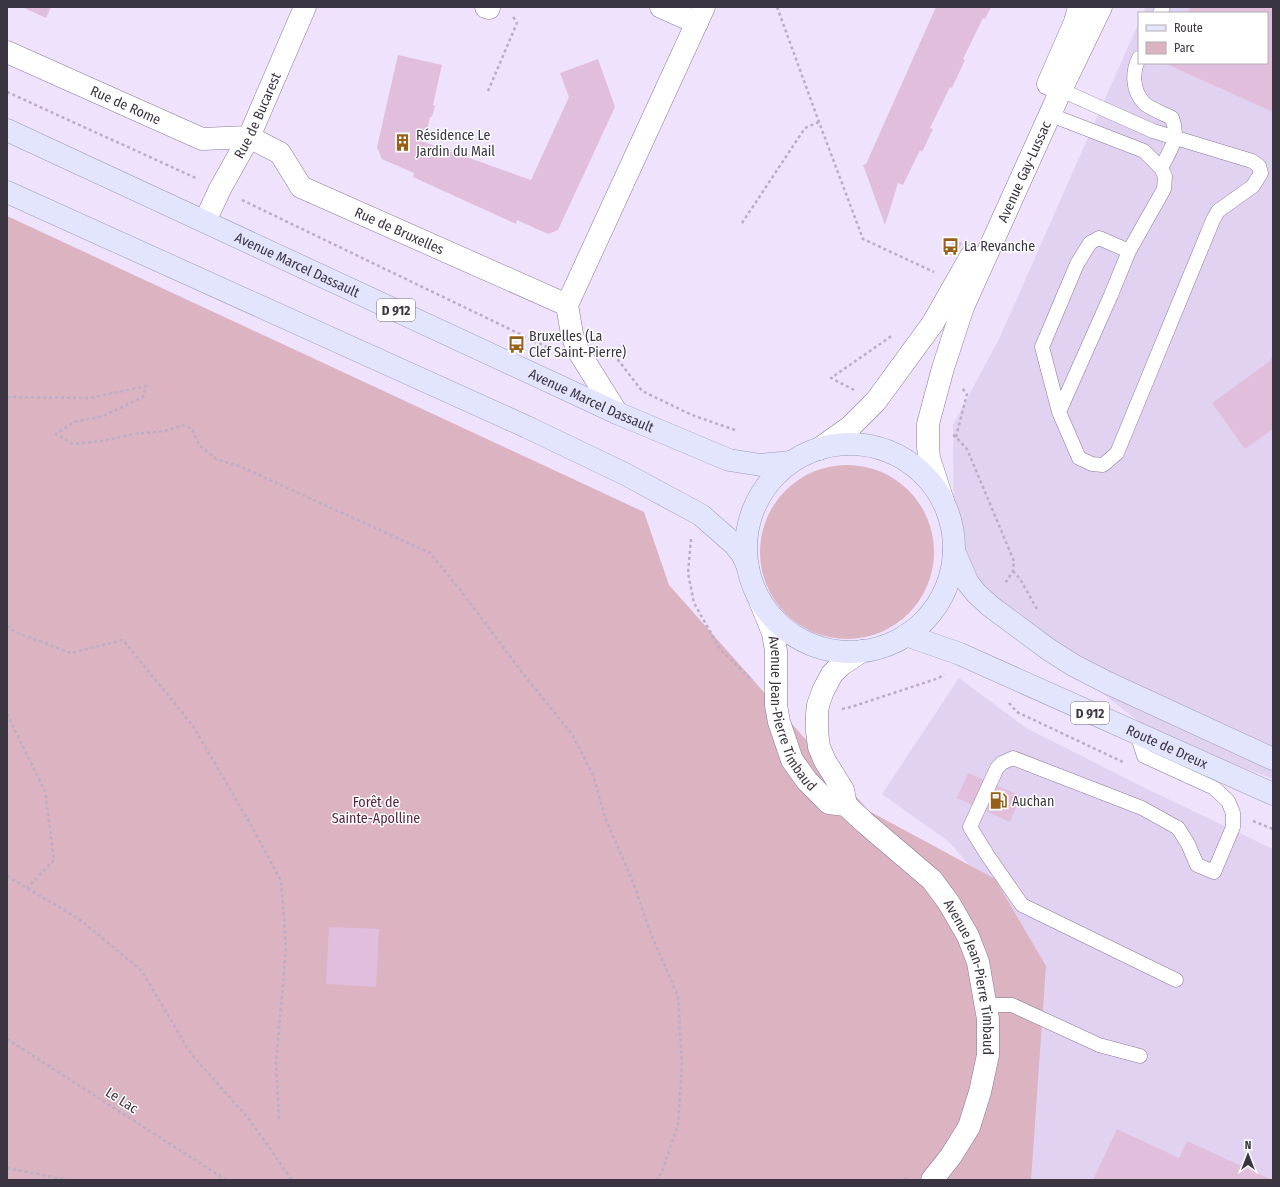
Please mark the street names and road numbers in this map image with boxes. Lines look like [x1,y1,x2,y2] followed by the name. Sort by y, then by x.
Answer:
[231,70,285,162] street label: Rue de Bucarest
[88,82,163,129] street label: Rue de Rome
[994,118,1055,225] street label: Avenue Gay-Lussac
[352,204,446,258] street label: Rue de Bruxelles
[232,229,362,302] street label: Avenue Marcel Dassault
[377,299,415,321] road number: D 912
[526,365,657,437] street label: Avenue Marcel Dassault
[765,635,820,795] street label: Avenue Jean-Pierre Timbaud
[1071,702,1109,724] road number: D 912
[1123,721,1211,773] street label: Route de Dreux
[940,896,996,1055] street label: Avenue Jean-Pierre Timbaud
[102,1084,141,1117] street label: Le Lac

